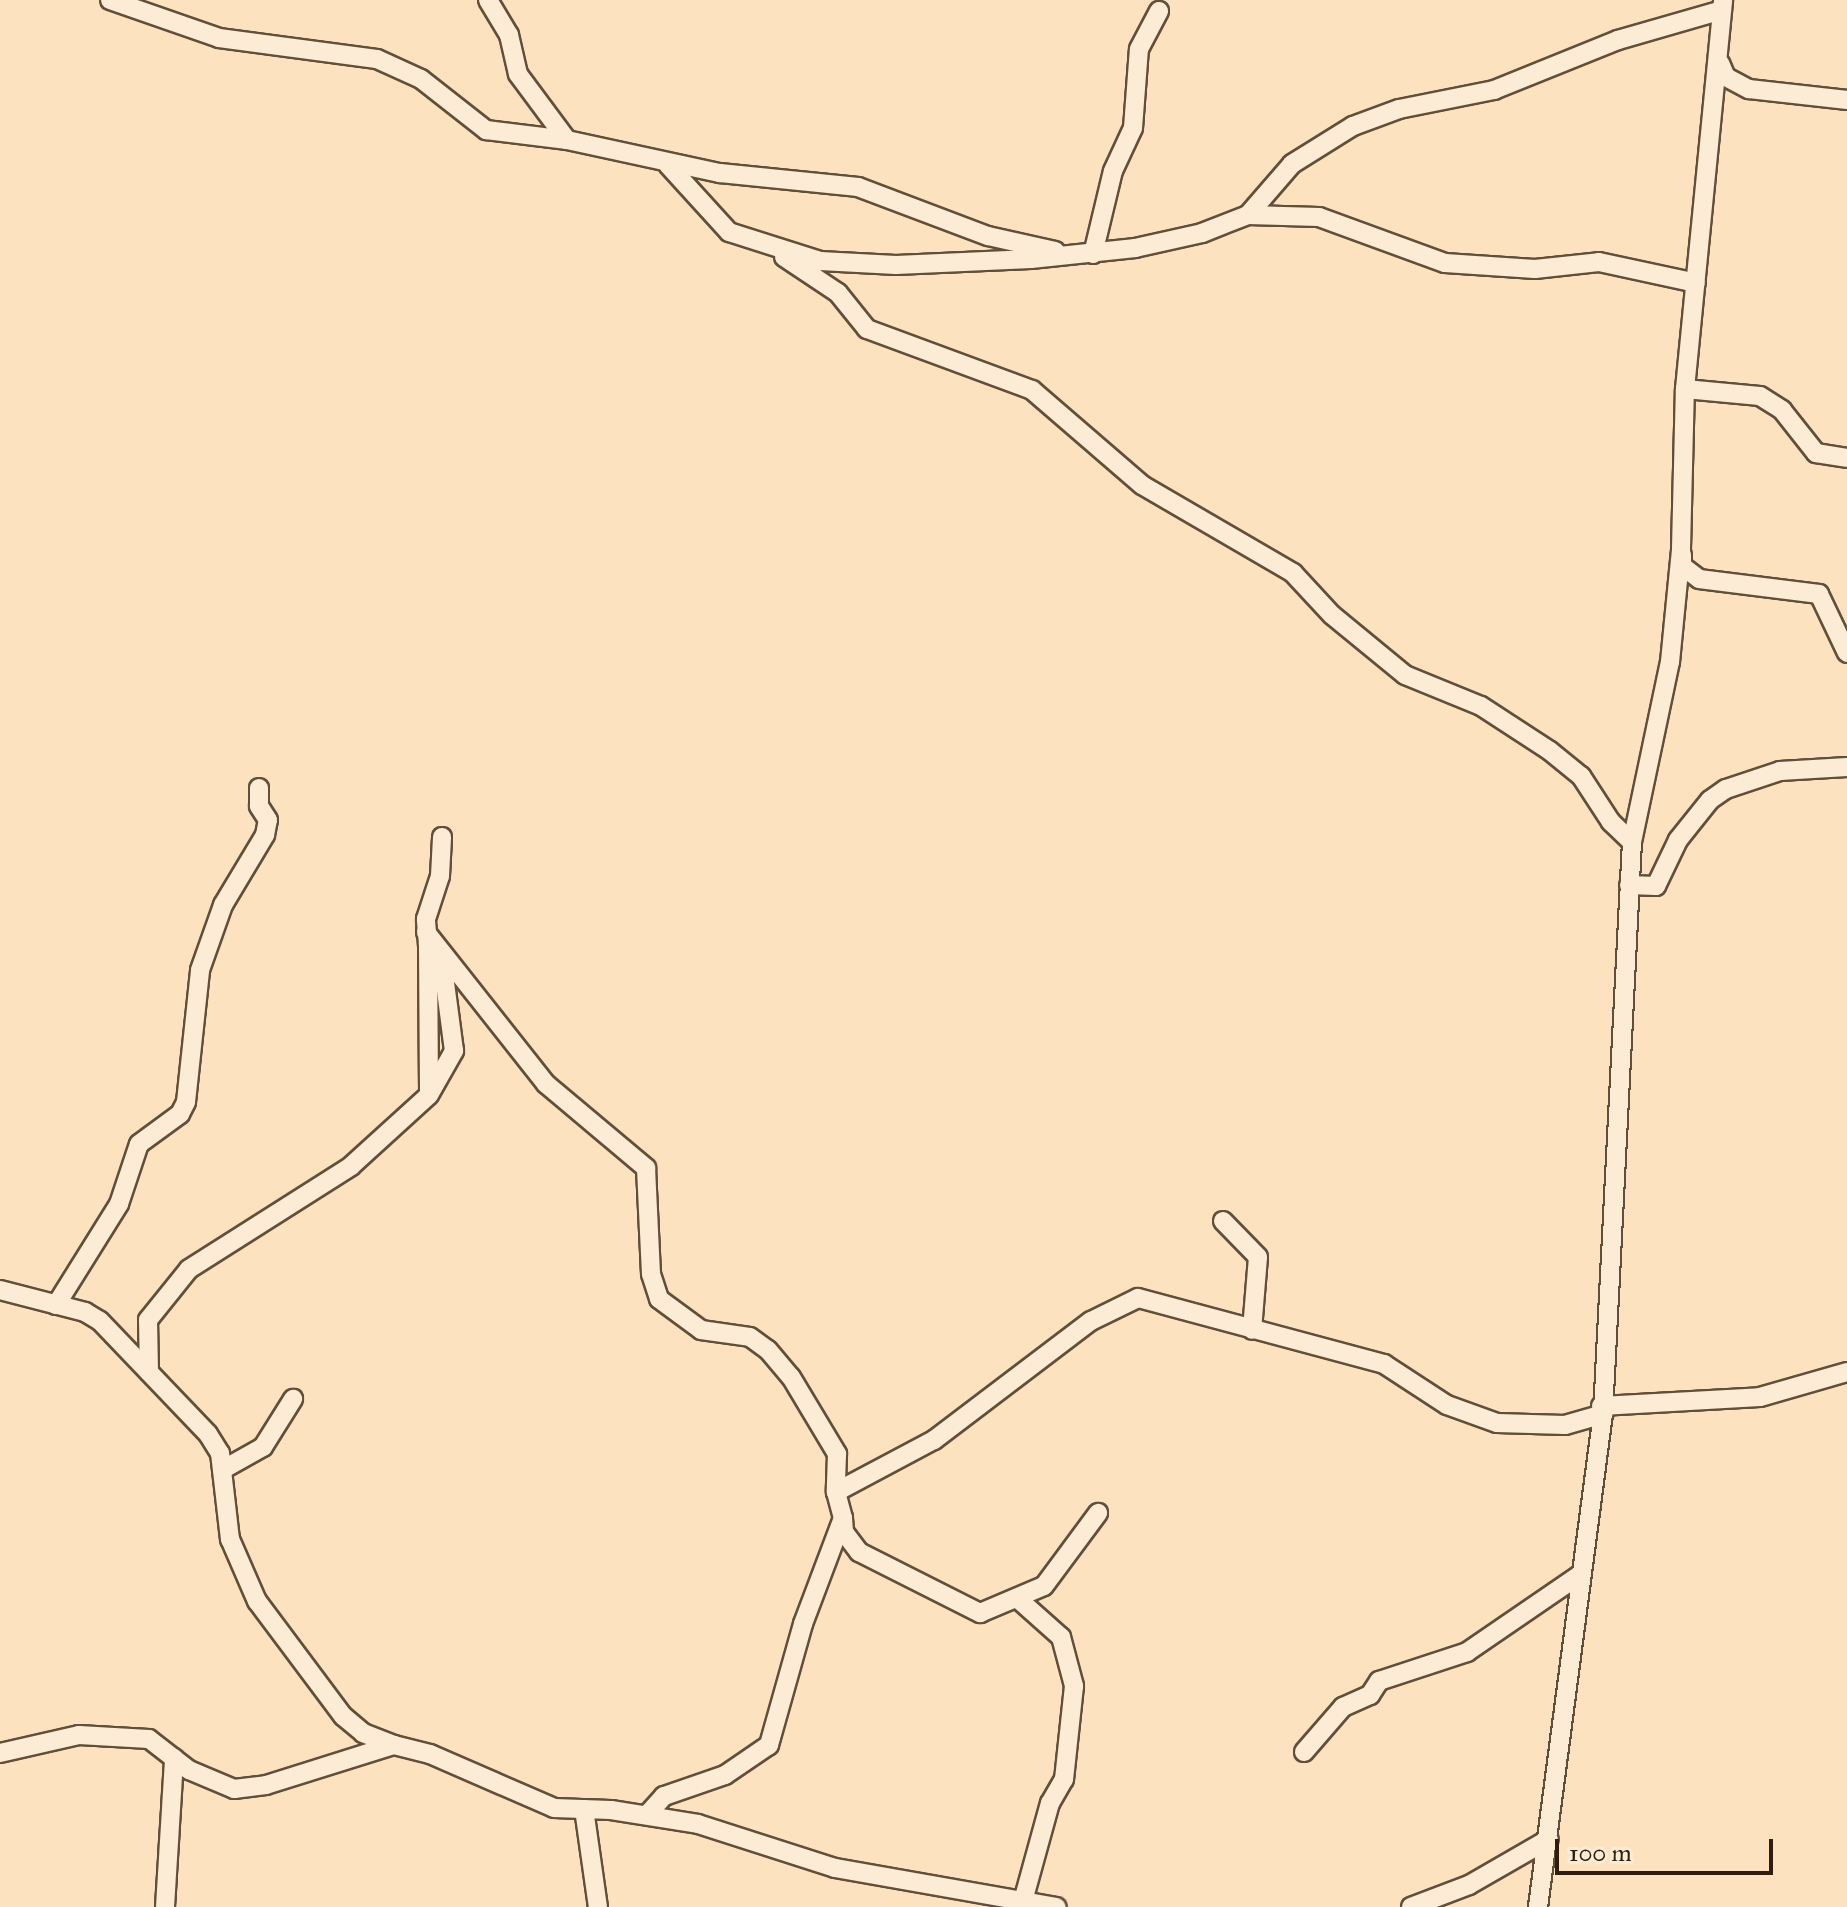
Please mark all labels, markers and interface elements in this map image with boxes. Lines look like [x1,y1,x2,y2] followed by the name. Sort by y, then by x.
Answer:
[1559,1823,1777,1873] scale bar
[1569,1838,1632,1868] text: 100 m

